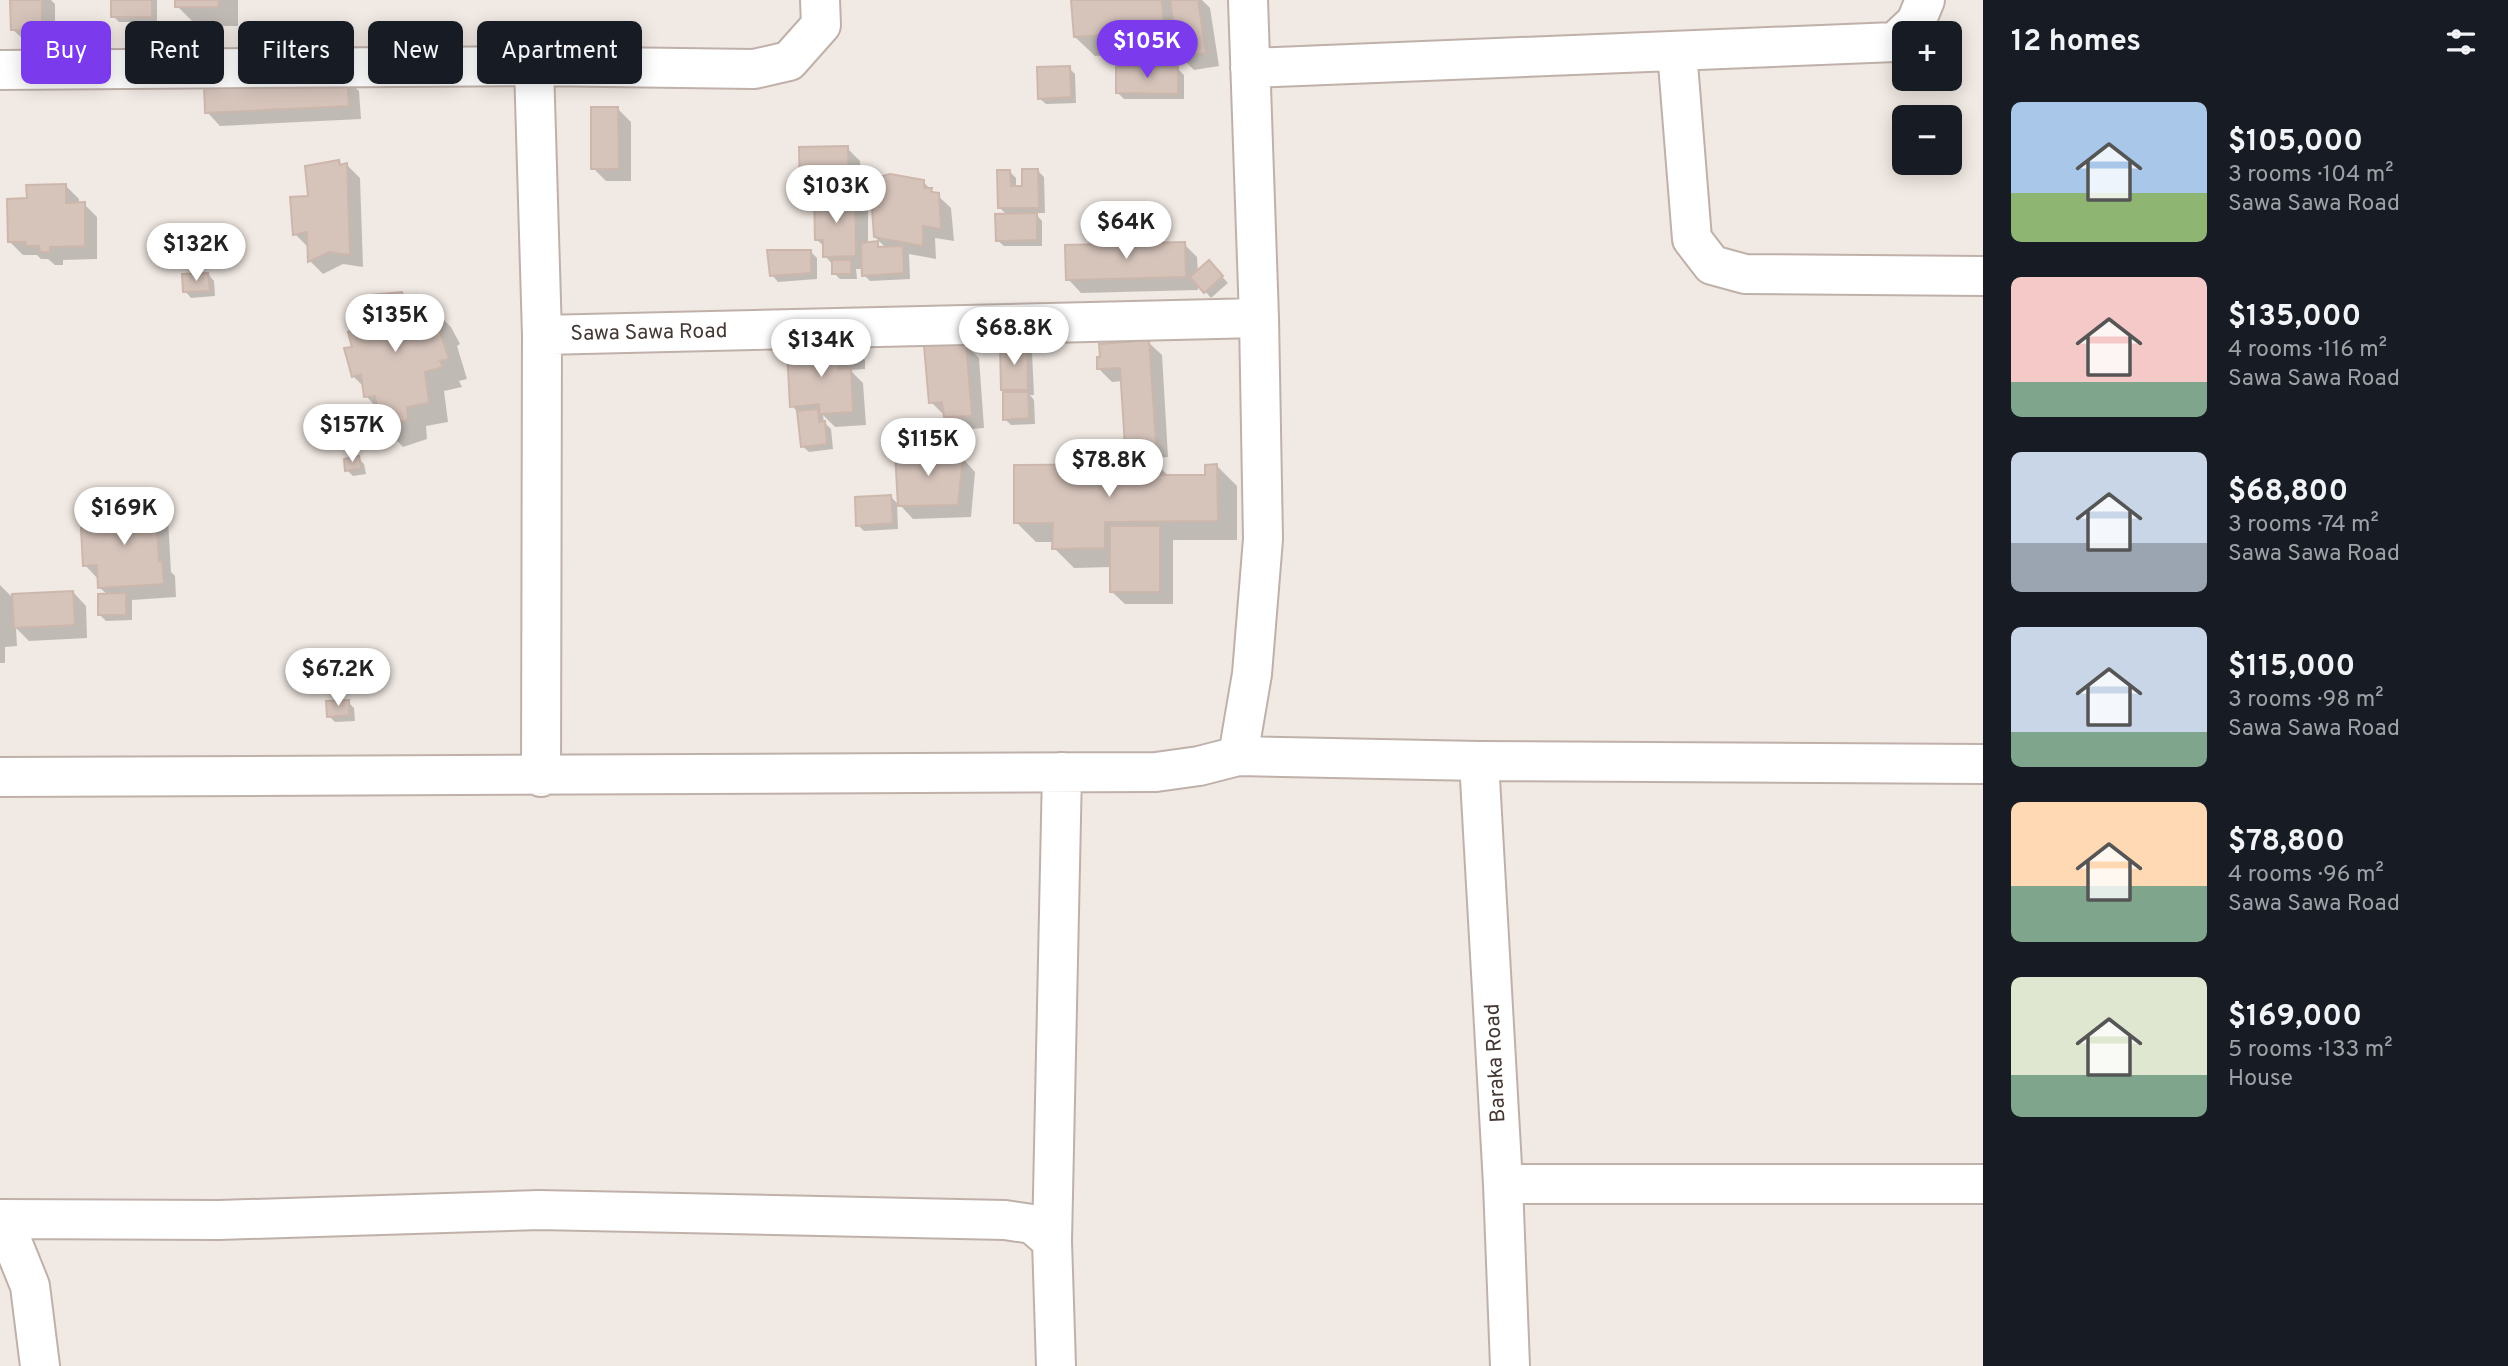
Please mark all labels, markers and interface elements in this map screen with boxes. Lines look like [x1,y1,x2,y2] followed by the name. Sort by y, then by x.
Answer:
[1098,20,1196,80] pin: $105K
[21,21,111,84] chip: Buy
[125,21,224,84] chip: Rent
[238,21,354,84] chip: Filters
[368,21,463,84] chip: New
[477,21,642,84] chip: Apartment
[1892,21,1962,175] map controls
[1892,21,1962,91] button: +
[2442,23,2480,61] icon: filters
[2011,24,2141,61] text: 12 homes
[1113,28,1181,57] text: $105K
[1892,105,1962,175] button: −
[2228,124,2363,161] text: $105,000
[2067,130,2151,214] icon: home
[2228,161,2393,190] text: 3 rooms · 104 m²
[787,166,885,225] pin: $103K
[802,173,870,202] text: $103K
[2228,190,2400,219] text: Sawa Sawa Road
[1085,202,1167,261] pin: $64K
[1096,209,1156,238] text: $64K
[147,224,245,283] pin: $132K
[163,231,229,260] text: $132K
[346,294,444,354] pin: $135K
[2228,299,2361,336] text: $135,000
[361,302,429,331] text: $135K
[2067,305,2151,389] icon: home
[957,308,1071,367] pin: $68.8K
[975,315,1053,344] text: $68.8K
[570,318,728,348] street label: Sawa Sawa Road
[772,320,870,379] pin: $134K
[787,327,855,356] text: $134K
[2228,336,2387,365] text: 4 rooms · 116 m²
[2228,365,2400,394] text: Sawa Sawa Road
[303,405,401,464] pin: $157K
[319,412,385,441] text: $157K
[879,419,977,478] pin: $115K
[897,426,959,455] text: $115K
[1052,440,1166,499] pin: $78.8K
[1071,447,1147,476] text: $78.8K
[2228,474,2348,511] text: $68,800
[2067,480,2151,564] icon: home
[75,488,173,547] pin: $169K
[90,495,158,524] text: $169K
[2228,511,2379,540] text: 3 rooms · 74 m²
[2228,540,2400,569] text: Sawa Sawa Road
[281,648,395,708] pin: $67.2K
[2228,649,2355,686] text: $115,000
[2067,655,2151,739] icon: home
[301,656,375,685] text: $67.2K
[2228,686,2384,715] text: 3 rooms · 98 m²
[2228,715,2400,744] text: Sawa Sawa Road
[2228,824,2345,861] text: $78,800
[2067,830,2151,914] icon: home
[2228,861,2384,890] text: 4 rooms · 96 m²
[2228,890,2400,919] text: Sawa Sawa Road
[2228,999,2362,1036] text: $169,000
[1479,1003,1513,1123] street label: Baraka Road
[2067,1005,2151,1089] icon: home
[2228,1036,2393,1065] text: 5 rooms · 133 m²
[2228,1065,2293,1094] text: House

